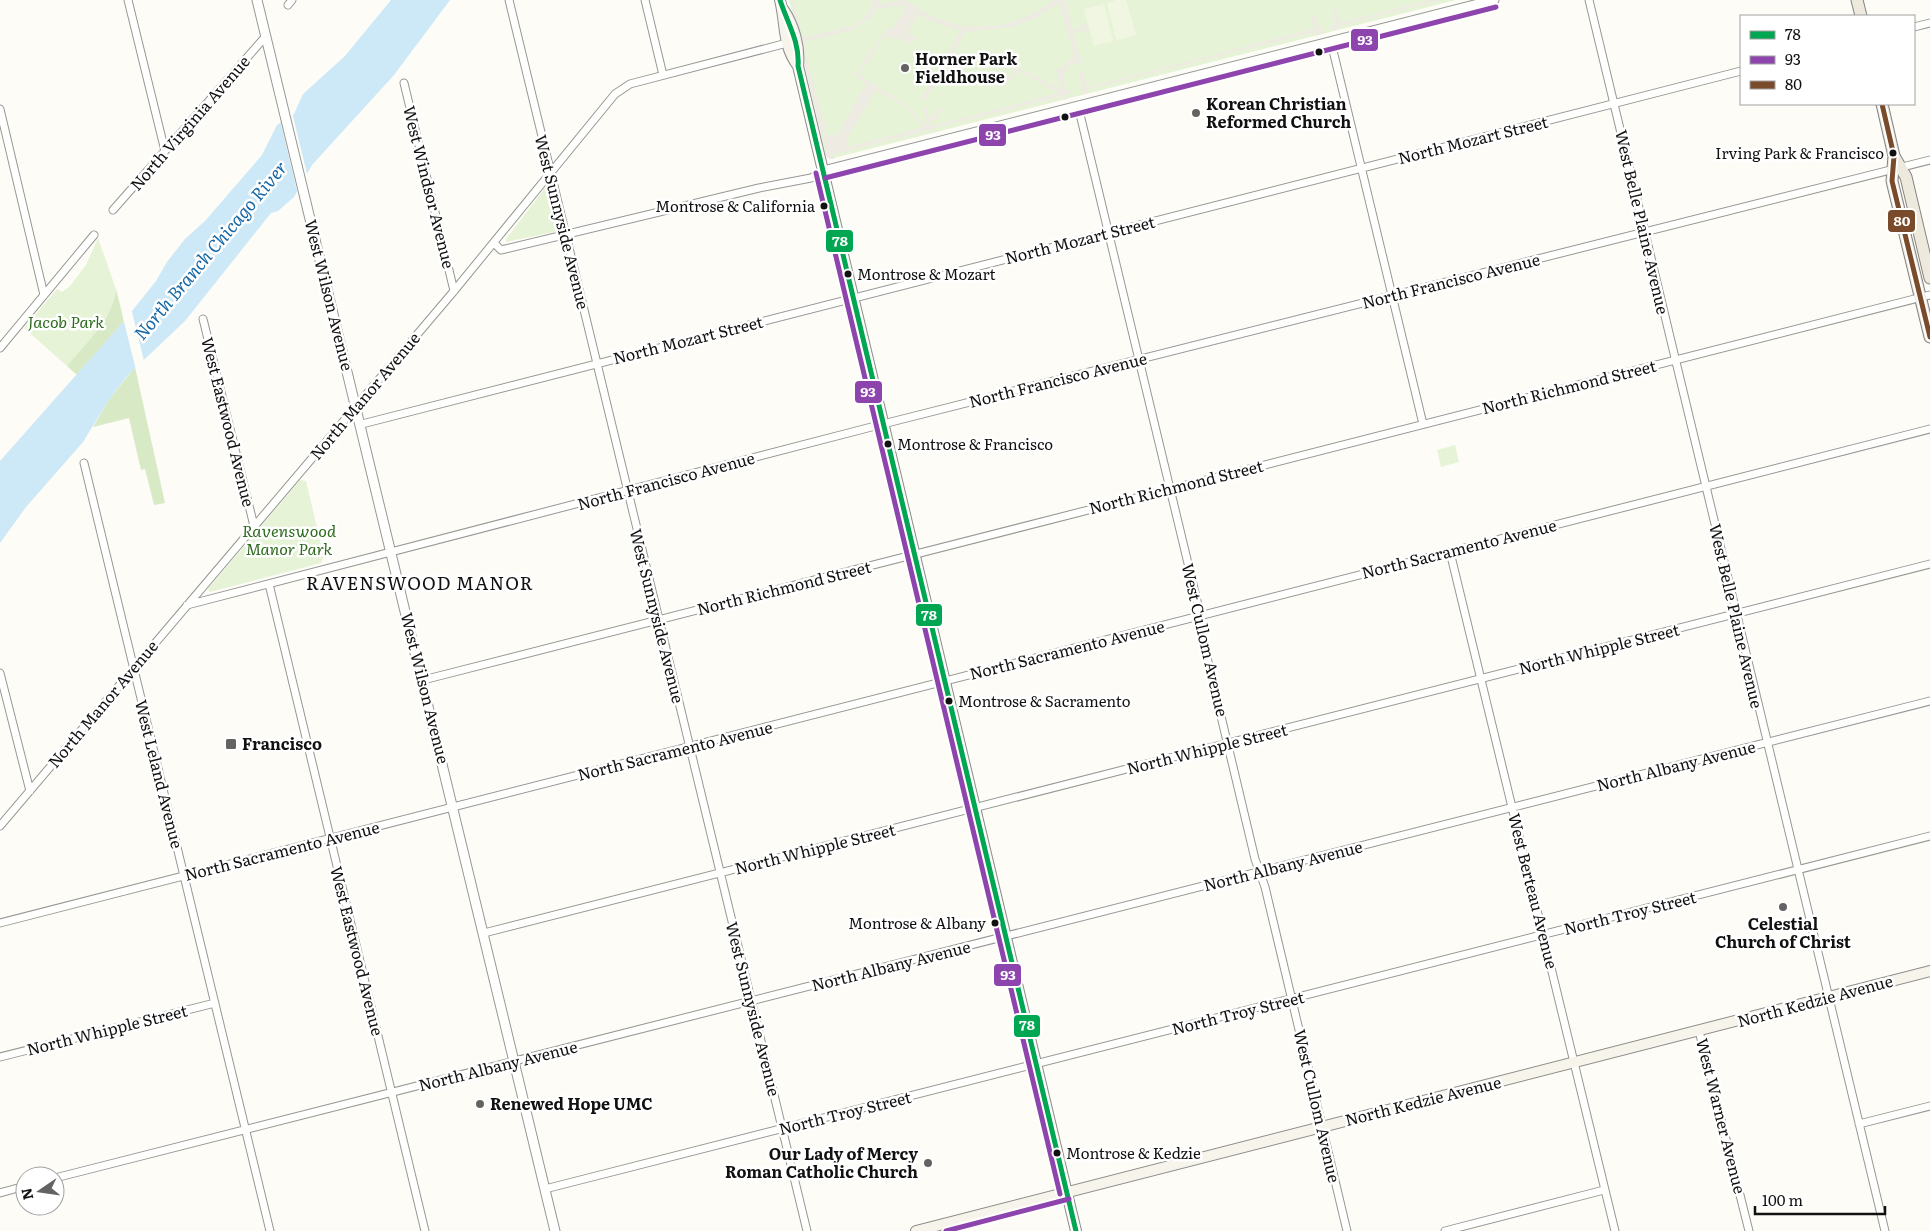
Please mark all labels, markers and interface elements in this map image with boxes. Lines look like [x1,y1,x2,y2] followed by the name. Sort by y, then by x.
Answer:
[1740,15,1915,105] legend
[1785,22,1801,45] text: 78
[1350,28,1379,52] line badge: 93
[1357,29,1373,49] text: 93
[915,46,1018,88] place label: Horner Park Fieldhouse
[1314,47,1324,57] unlabelled marker
[1785,47,1801,70] text: 93
[124,49,255,195] street label: North Virginia Avenue
[899,62,911,74] marker: Horner Park Fieldhouse
[1785,72,1802,95] text: 80
[1206,91,1351,133] place label: Korean Christian Reformed Church
[398,103,462,271] street label: West Windsor Avenue
[1190,107,1202,119] marker: Korean Christian Reformed Church
[1395,109,1551,169] street label: North Mozart Street
[1060,112,1070,122] unlabelled marker
[978,123,1007,147] line badge: 93
[985,124,1001,144] text: 93
[1610,127,1676,316] street label: West Belle Plaine Avenue
[530,132,596,312] street label: West Sunnyside Avenue
[1715,141,1884,164] place label: Irving Park & Francisco
[1888,148,1898,158] marker: Irving Park & Francisco
[127,155,293,345] water label: North Branch Chicago River
[655,194,816,217] place label: Montrose & California
[819,201,829,211] marker: Montrose & California
[1002,209,1158,269] street label: North Mozart Street
[1887,209,1916,233] line badge: 80
[1894,210,1911,230] text: 80
[300,217,360,373] street label: West Wilson Avenue
[825,229,854,253] line badge: 78
[832,230,848,250] text: 78
[1359,246,1542,314] street label: North Francisco Avenue
[857,262,996,285] place label: Montrose & Mozart
[843,269,853,279] marker: Montrose & Mozart
[28,309,104,333] park label: Jacob Park
[610,309,766,369] street label: North Mozart Street
[303,326,425,465] street label: North Manor Avenue
[196,334,262,509] street label: West Eastwood Avenue
[966,345,1149,413] street label: North Francisco Avenue
[1479,353,1659,419] street label: North Richmond Street
[854,380,883,404] line badge: 93
[860,381,876,401] text: 93
[897,432,1053,455] place label: Montrose & Francisco
[883,439,893,449] marker: Montrose & Francisco
[574,445,757,515] street label: North Francisco Avenue
[1086,453,1266,519] street label: North Richmond Street
[1359,512,1559,584] street label: North Sacramento Avenue
[242,518,337,560] park label: Ravenswood Manor Park
[1704,521,1770,710] street label: West Belle Plaine Avenue
[625,526,691,706] street label: West Sunnyside Avenue
[694,554,874,620] street label: North Richmond Street
[1177,561,1235,719] street label: West Cullom Avenue
[306,569,534,596] district label: RAVENSWOOD MANOR
[915,603,943,627] line badge: 78
[921,604,937,624] text: 78
[396,610,456,766] street label: West Wilson Avenue
[967,613,1167,685] street label: North Sacramento Avenue
[1516,616,1682,680] street label: North Whipple Street
[41,634,163,773] street label: North Manor Avenue
[958,689,1131,712] place label: Montrose & Sacramento
[944,696,954,706] marker: Montrose & Sacramento
[130,697,190,851] street label: West Leland Avenue
[575,714,775,786] street label: North Sacramento Avenue
[1124,716,1290,780] street label: North Whipple Street
[242,731,322,755] place label: Francisco
[1594,734,1758,796] street label: North Albany Avenue
[224,737,238,751] marker: Francisco
[1503,810,1565,971] street label: West Berteau Avenue
[182,814,382,886] street label: North Sacramento Avenue
[732,816,898,880] street label: North Whipple Street
[1201,834,1365,896] street label: North Albany Avenue
[325,863,391,1038] street label: West Eastwood Avenue
[1561,884,1699,940] street label: North Troy Street
[1777,901,1789,913] marker: Celestial Church of Christ
[848,911,986,934] place label: Montrose & Albany
[1715,911,1851,953] place label: Celestial Church of Christ
[990,918,1000,928] marker: Montrose & Albany
[721,919,787,1099] street label: West Sunnyside Avenue
[809,934,973,996] street label: North Albany Avenue
[993,963,1022,987] line badge: 93
[1000,964,1016,984] text: 93
[1734,968,1895,1032] street label: North Kedzie Avenue
[1169,984,1307,1040] street label: North Troy Street
[24,997,190,1061] street label: North Whipple Street
[1013,1014,1041,1038] line badge: 78
[1019,1014,1035,1034] text: 78
[1289,1027,1347,1185] street label: West Cullom Avenue
[416,1034,580,1096] street label: North Albany Avenue
[1691,1035,1753,1196] street label: West Warner Avenue
[1342,1069,1503,1131] street label: North Kedzie Avenue
[776,1084,914,1140] street label: North Troy Street
[490,1091,653,1115] place label: Renewed Hope UMC
[474,1098,486,1110] marker: Renewed Hope UMC
[725,1141,918,1183] place label: Our Lady of Mercy Roman Catholic Church
[1066,1141,1201,1164] place label: Montrose & Kedzie
[1052,1148,1062,1158] marker: Montrose & Kedzie
[922,1157,934,1169] marker: Our Lady of Mercy Roman Catholic Church
[15,1166,65,1216] north arrow
[1755,1184,1885,1216] scale bar
[15,1186,37,1202] text: N
[1762,1188,1803,1211] text: 100 m

